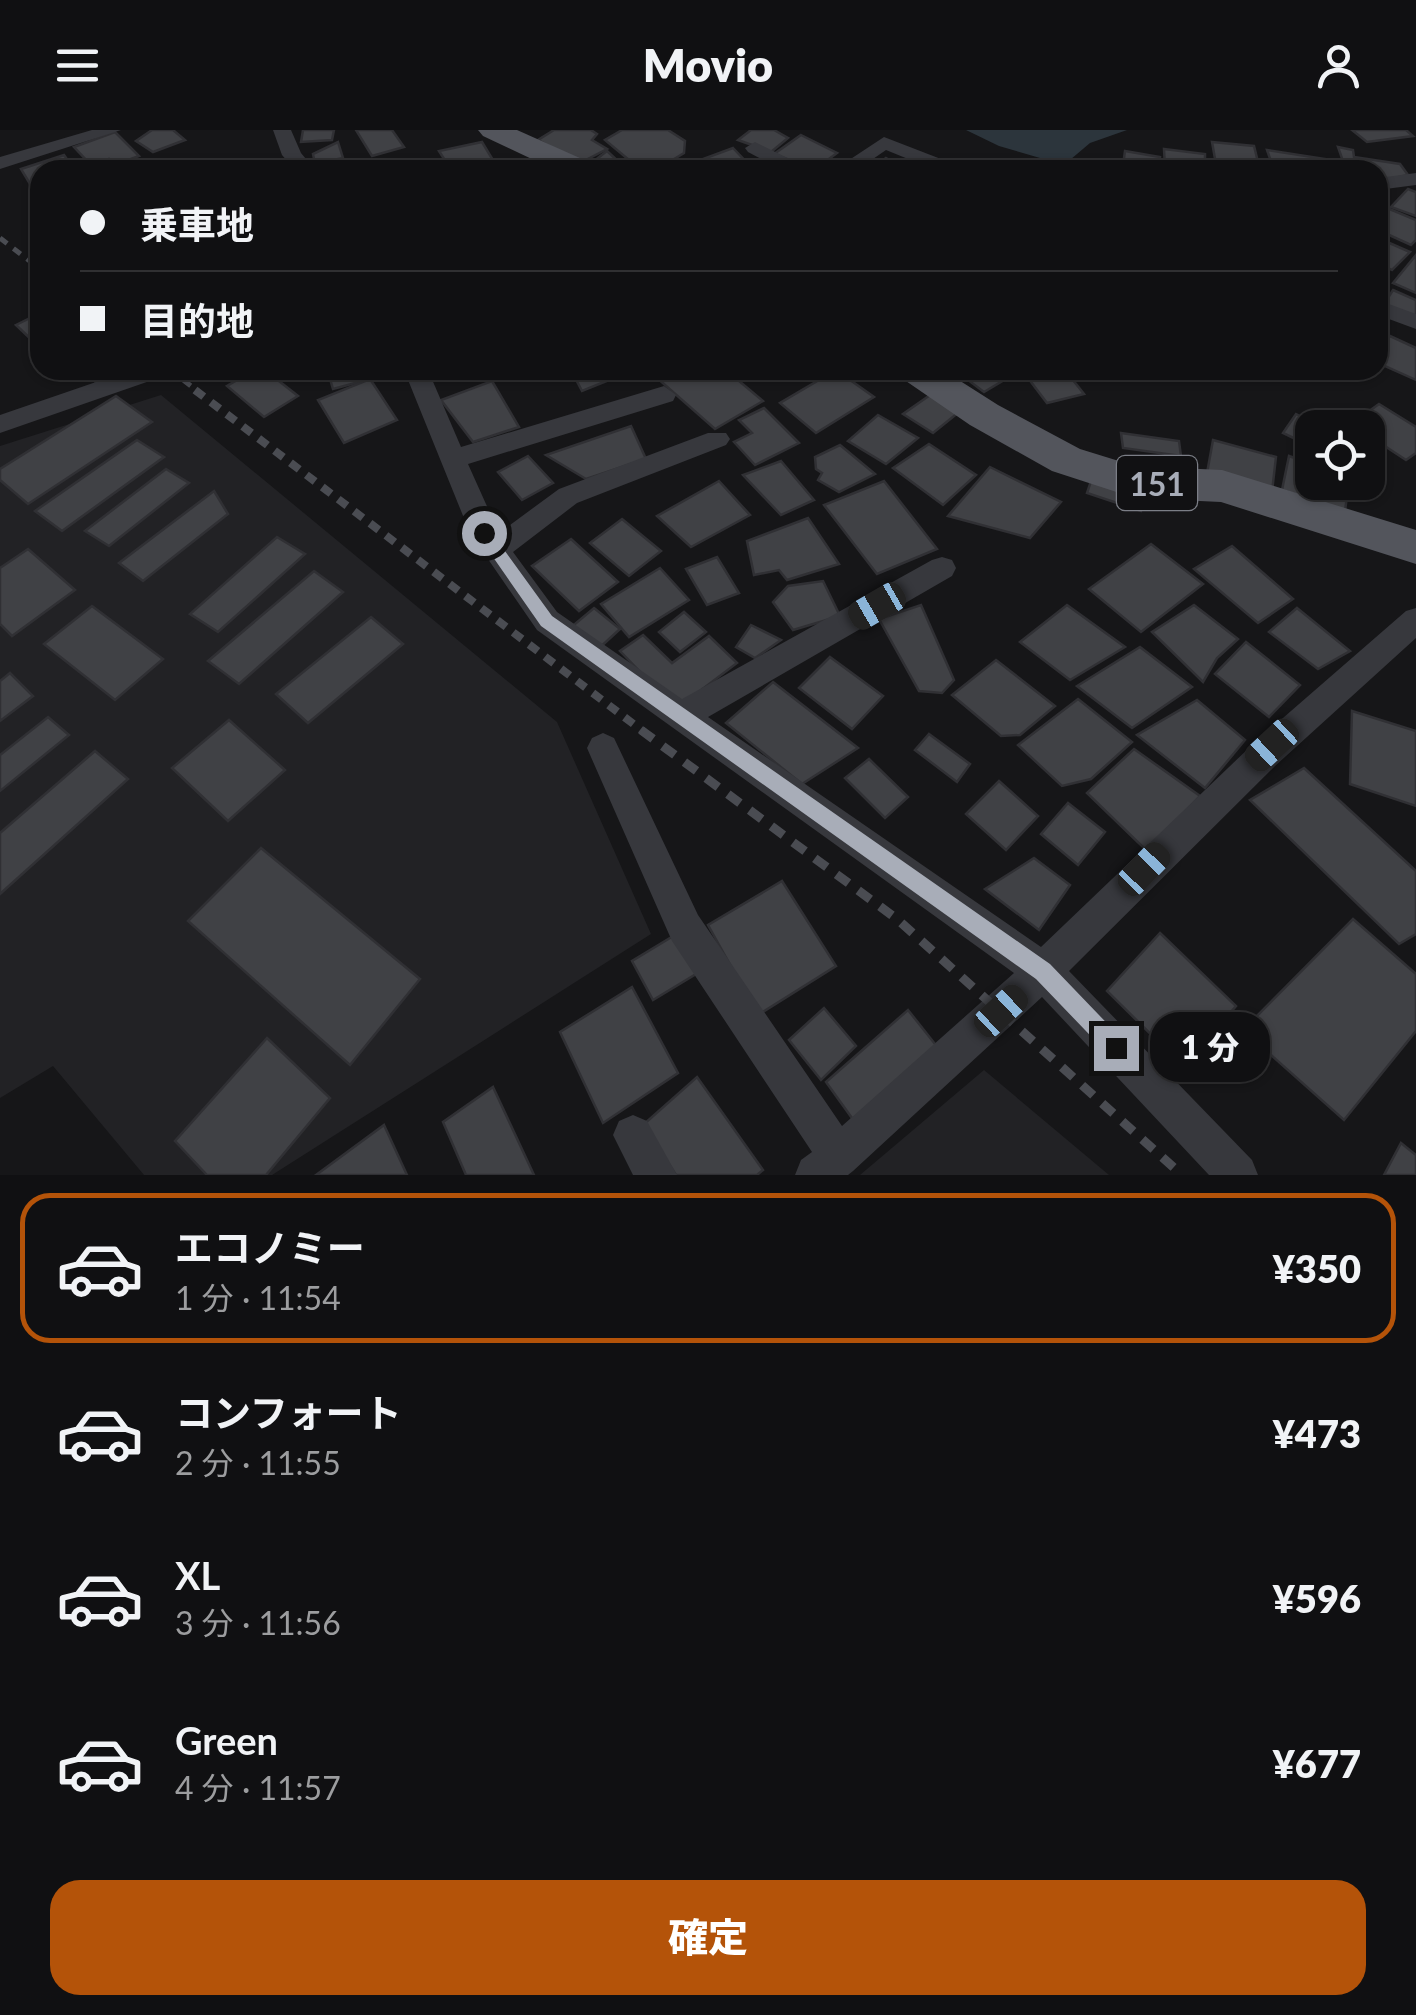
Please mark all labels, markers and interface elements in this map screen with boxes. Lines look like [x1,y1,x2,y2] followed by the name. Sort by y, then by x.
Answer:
[50,38,105,93] icon: menu
[643,38,773,92] text: Movio
[1311,38,1366,93] icon: person
[140,201,254,247] text: 乗車地
[140,297,254,343] text: 目的地
[1295,410,1385,500] map controls
[1295,410,1385,500] button: locate
[1117,456,1197,510] road number: 151
[462,511,507,556] route start
[844,578,910,634] car
[1240,714,1304,776] car
[1112,837,1176,901] car
[969,980,1033,1042] car
[1151,1013,1271,1083] callout: 1 分
[1094,1026,1139,1071] route end
[1181,1027,1239,1066] text: 1 分
[55,1223,145,1313] icon: car
[175,1224,365,1270] text: エコノミー
[1273,1245,1361,1291] text: ¥350
[175,1278,341,1317] text: 1 分 · 11:54
[55,1388,145,1478] icon: car
[175,1389,402,1435] text: コンフォート
[1273,1410,1361,1456] text: ¥473
[175,1443,341,1482] text: 2 分 · 11:55
[175,1552,220,1598] text: XL
[55,1553,145,1643] icon: car
[1273,1575,1361,1621] text: ¥596
[175,1603,341,1642] text: 3 分 · 11:56
[175,1717,278,1763] text: Green
[55,1718,145,1808] icon: car
[1273,1740,1361,1786] text: ¥677
[175,1768,341,1807] text: 4 分 · 11:57
[50,1880,1366,1995] button: 確定

